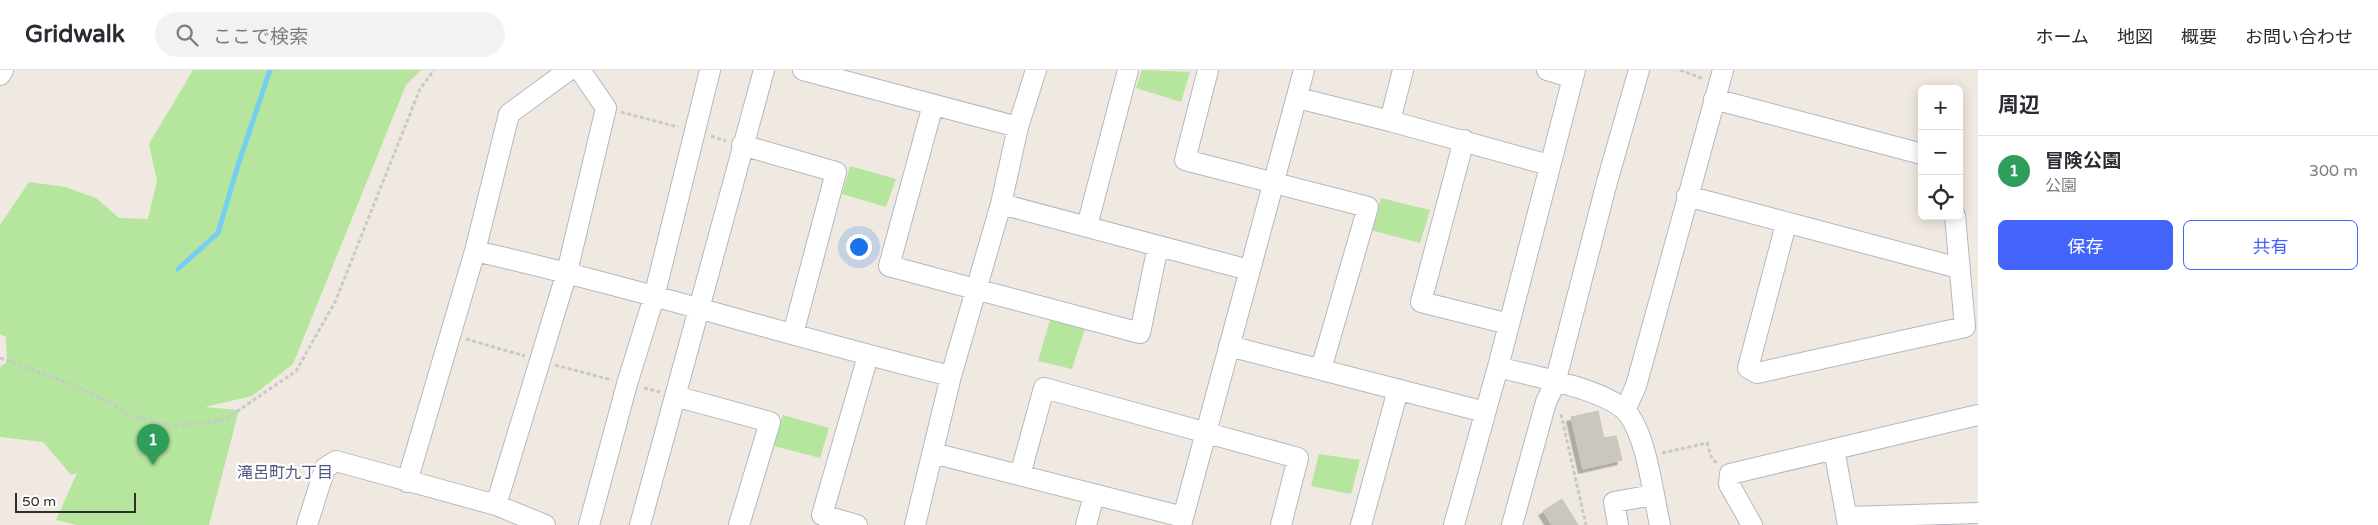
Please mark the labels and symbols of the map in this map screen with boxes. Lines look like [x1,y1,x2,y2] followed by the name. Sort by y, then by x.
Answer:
[846,234,872,260] your location
[137,424,169,465] pin: 1
[237,463,333,483] district label: 滝呂町九丁目
[15,490,136,513] scale bar

